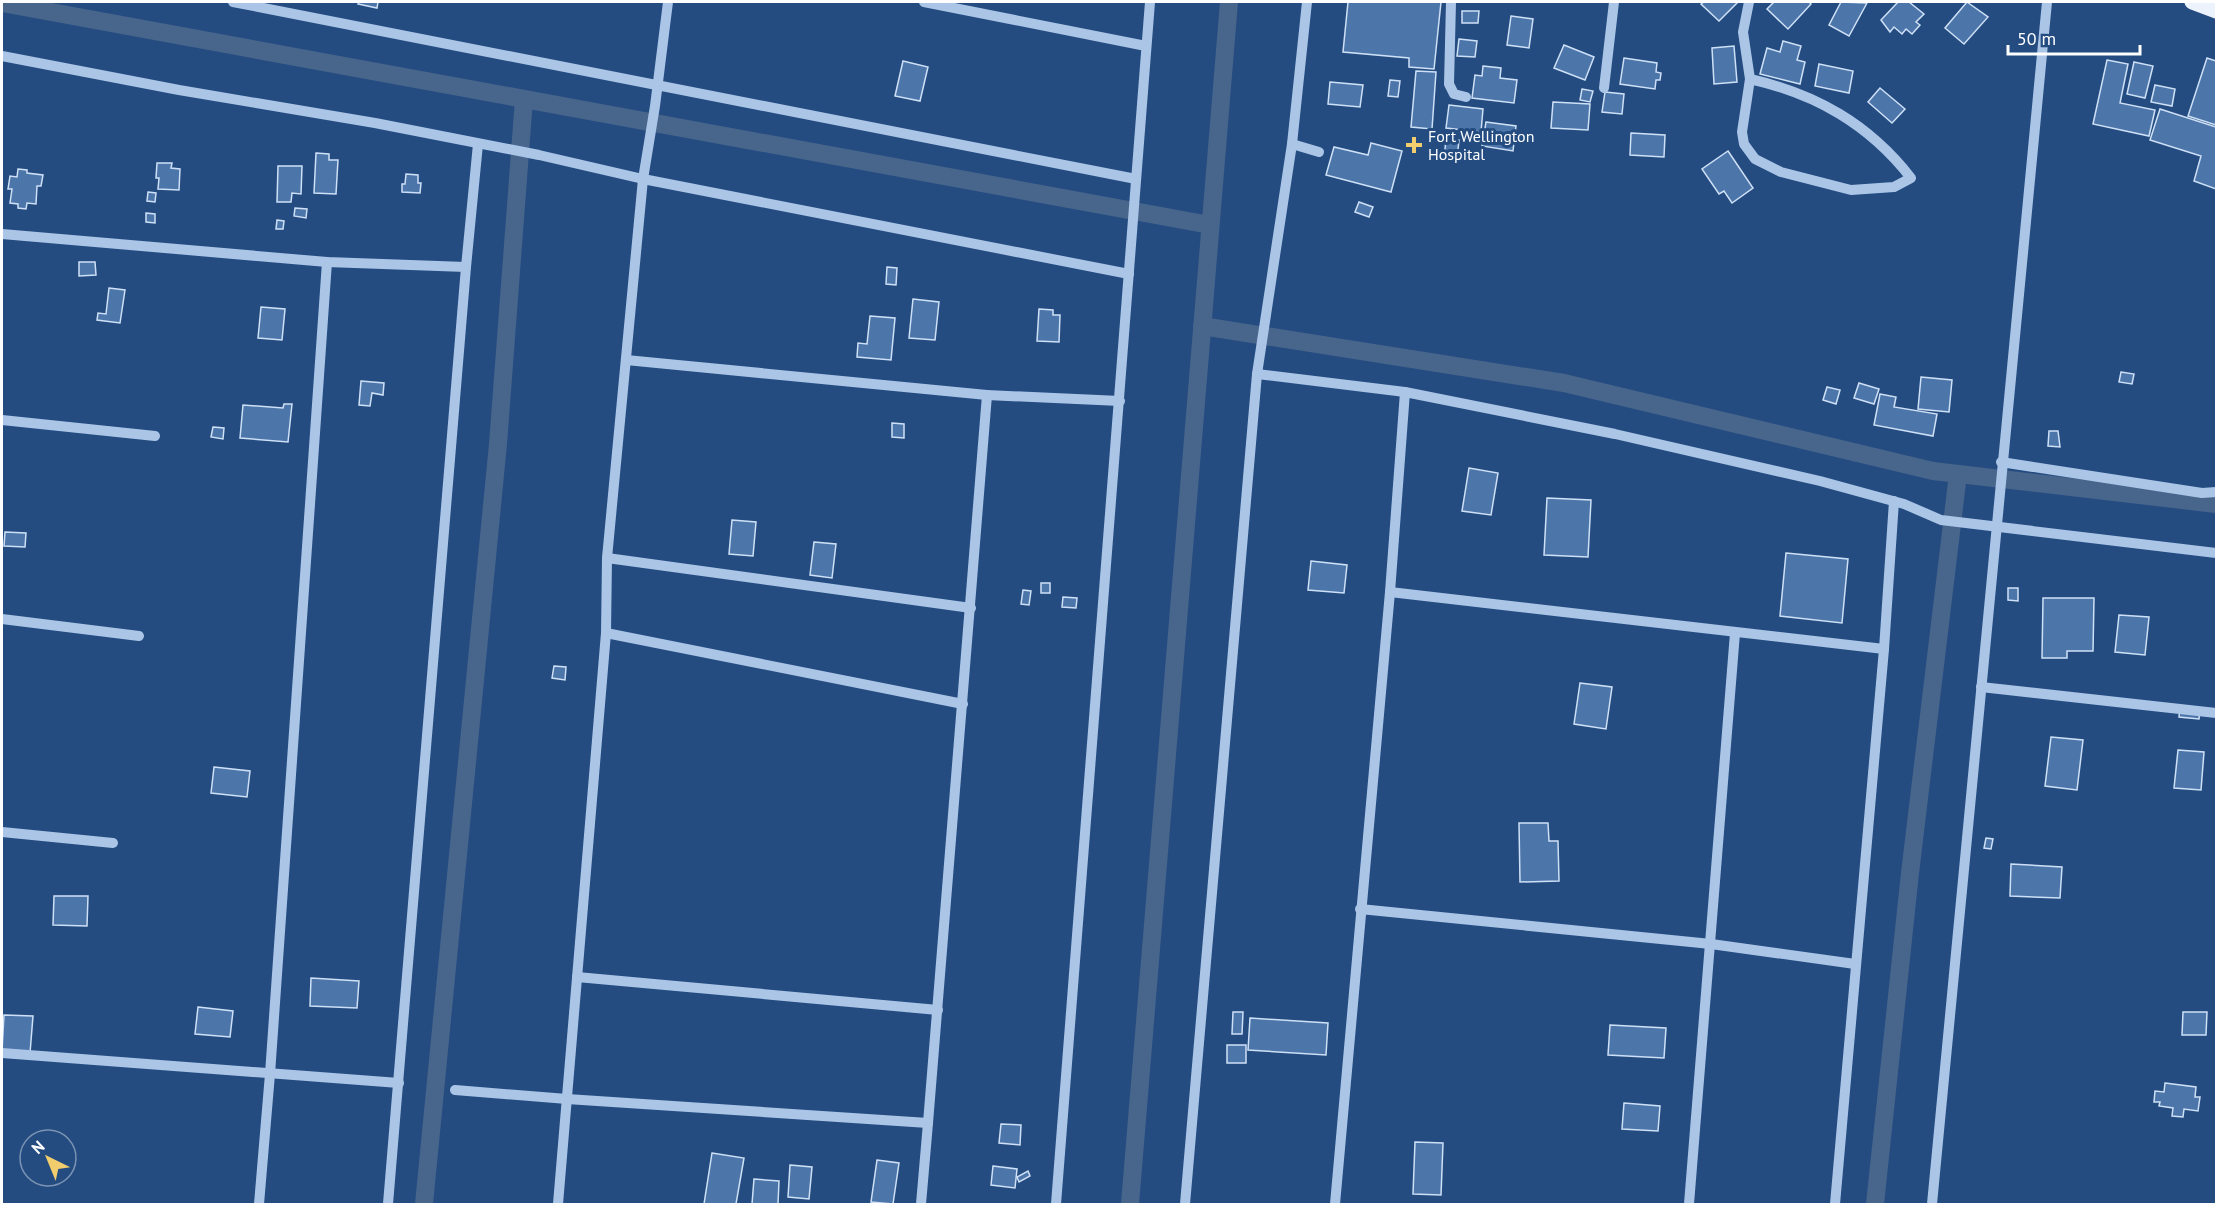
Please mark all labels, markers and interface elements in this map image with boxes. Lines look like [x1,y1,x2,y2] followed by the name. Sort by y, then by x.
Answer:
[2008,18,2140,56] scale bar
[2017,27,2056,50] text: 50 m
[1428,126,1534,164] place label: Fort Wellington Hospital
[1405,136,1423,154] marker: Fort Wellington Hospital
[18,1128,78,1188] north arrow
[27,1136,48,1158] text: N

